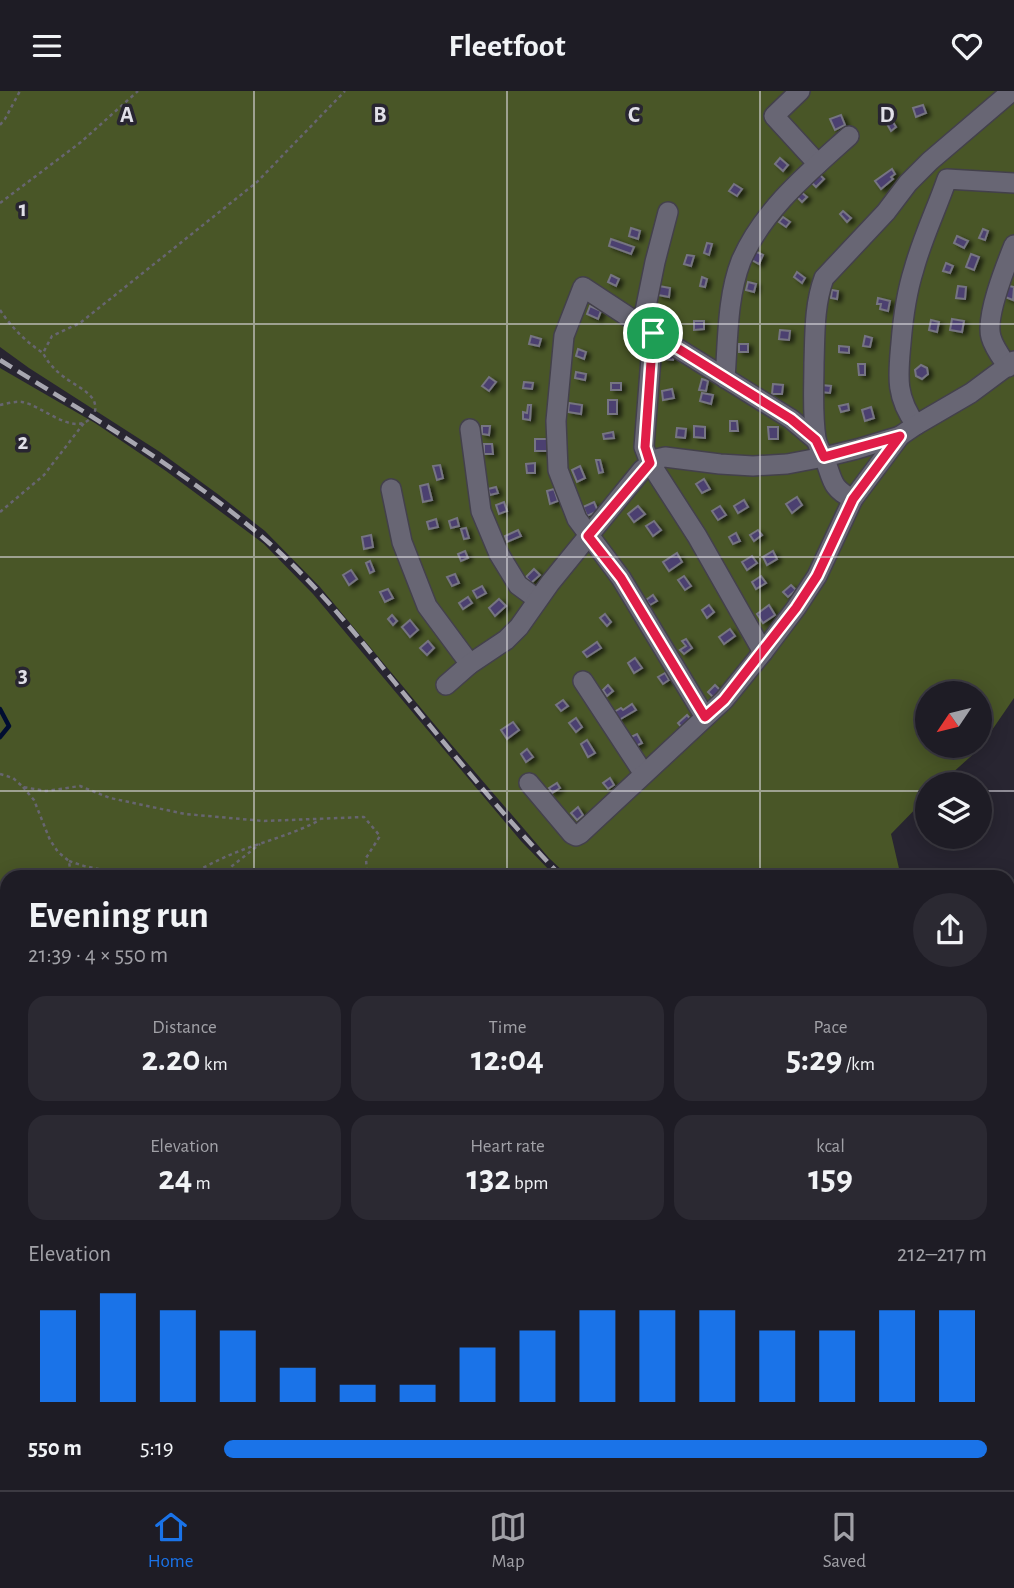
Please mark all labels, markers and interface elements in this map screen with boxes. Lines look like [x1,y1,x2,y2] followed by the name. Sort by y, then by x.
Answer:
[28,27,66,65] icon: menu
[948,27,986,65] icon: heart
[449,30,565,62] text: Fleetfoot
[120,104,134,127] text: A
[373,104,387,127] text: B
[628,104,640,127] text: C
[879,104,895,127] text: D
[19,198,27,221] text: 1
[623,303,683,363] pin
[634,314,672,352] icon: arrive
[18,431,29,454] text: 2
[18,664,28,687] text: 3
[915,681,992,758] north arrow
[915,681,992,849] map controls
[915,772,992,849] button: layers
[913,893,987,967] button: share
[28,897,209,935] text: Evening run
[28,944,168,967] text: 21:39 · 4 × 550 m
[152,1018,217,1037] text: Distance
[489,1018,526,1037] text: Time
[813,1018,848,1037] text: Pace
[141,1042,201,1077] text: 2.20
[471,1042,544,1077] text: 12:04
[786,1042,843,1077] text: 5:29
[201,1055,228,1074] text: km
[843,1055,875,1074] text: /km
[150,1137,219,1156] text: Elevation
[470,1137,545,1156] text: Heart rate
[816,1137,845,1156] text: kcal
[158,1161,192,1196] text: 24
[467,1161,511,1196] text: 132
[808,1161,853,1196] text: 159
[192,1174,211,1193] text: m
[511,1174,548,1193] text: bpm
[28,1243,111,1266] text: Elevation
[897,1243,987,1266] text: 212–217 m
[28,1437,82,1460] text: 550 m
[140,1437,174,1460] text: 5:19
[148,1508,194,1573] tab: Home
[489,1508,527,1573] tab: Map
[823,1508,866,1573] tab: Saved

